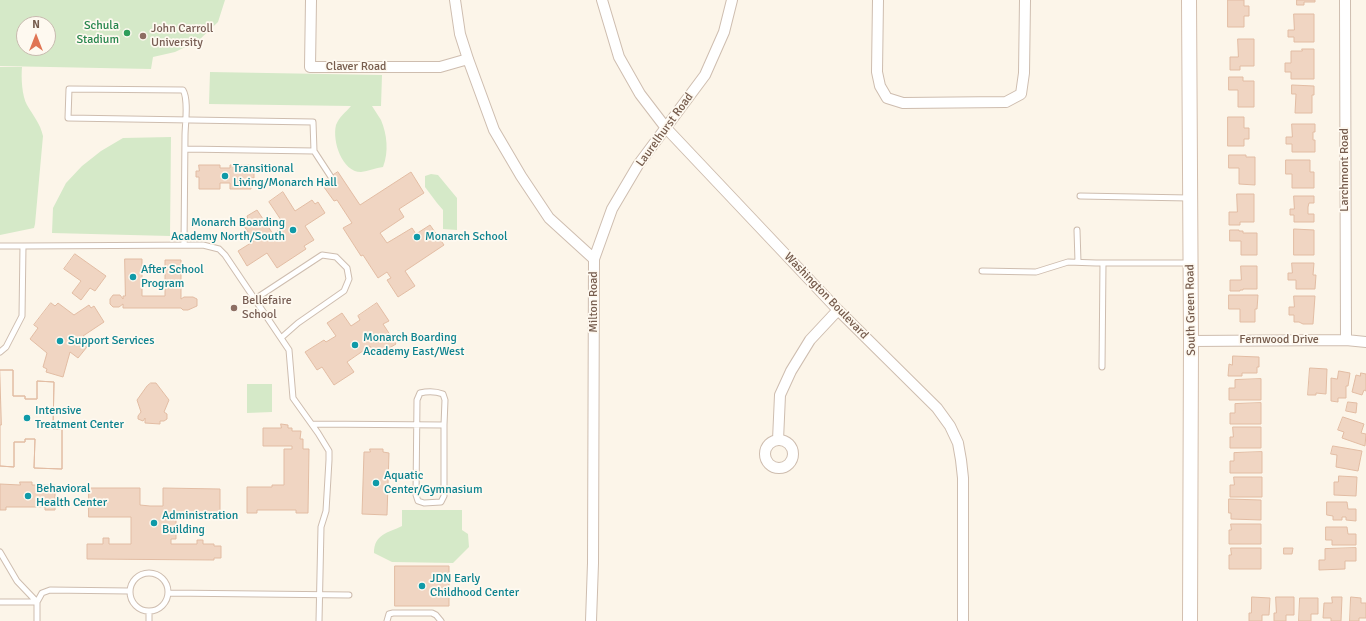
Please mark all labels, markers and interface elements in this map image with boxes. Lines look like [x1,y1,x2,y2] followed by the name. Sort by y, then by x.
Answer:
[16,16,56,56] north arrow
[32,18,40,31] text: N
[76,19,119,47] place label: Schula Stadium
[151,22,213,50] place label: John Carroll University
[122,28,132,38] marker: Schula Stadium
[138,31,148,41] marker: John Carroll University
[326,60,386,74] street label: Claver Road
[633,90,697,170] street label: Laurelhurst Road
[1338,128,1352,212] street label: Larchmont Road
[233,162,337,190] place label: Transitional Living/Monarch Hall
[220,171,230,181] marker: Transitional Living/Monarch Hall
[171,216,285,244] place label: Monarch Boarding Academy North/South
[288,225,298,235] marker: Monarch Boarding Academy North/South
[425,230,507,244] place label: Monarch School
[412,232,422,242] marker: Monarch School
[781,250,871,342] street label: Washington Boulevard
[141,263,204,291] place label: After School Program
[1183,264,1199,356] street label: South Green Road
[587,271,601,333] street label: Milton Road
[128,272,138,282] marker: After School Program
[242,294,292,322] place label: Bellefaire School
[229,303,239,313] marker: Bellefaire School
[363,331,464,359] place label: Monarch Boarding Academy East/West
[1239,333,1319,347] street label: Fernwood Drive
[68,334,155,348] place label: Support Services
[55,336,65,346] marker: Support Services
[350,340,360,350] marker: Monarch Boarding Academy East/West
[35,404,124,432] place label: Intensive Treatment Center
[22,413,32,423] marker: Intensive Treatment Center
[384,469,482,497] place label: Aquatic Center/Gymnasium
[371,478,381,488] marker: Aquatic Center/Gymnasium
[36,482,107,510] place label: Behavioral Health Center
[23,491,33,501] marker: Behavioral Health Center
[162,509,238,537] place label: Administration Building
[149,518,159,528] marker: Administration Building
[430,572,519,600] place label: JDN Early Childhood Center
[417,581,427,591] marker: JDN Early Childhood Center

